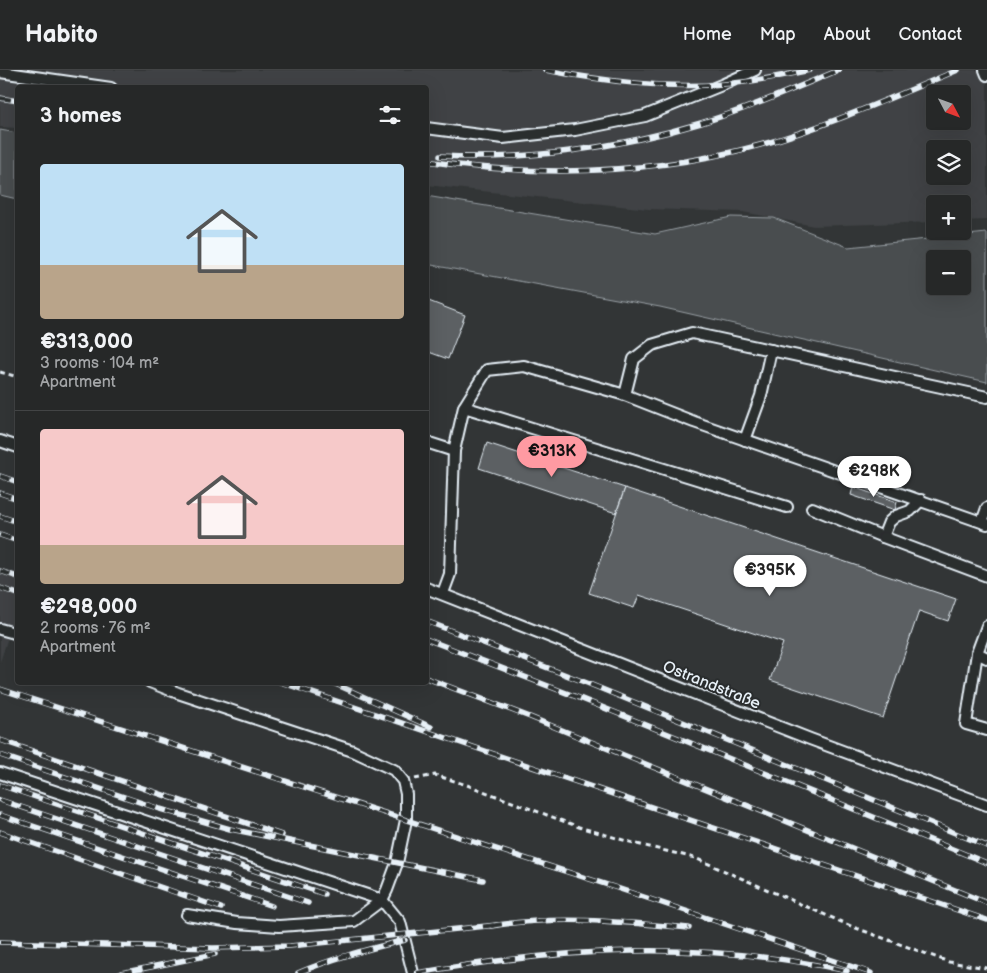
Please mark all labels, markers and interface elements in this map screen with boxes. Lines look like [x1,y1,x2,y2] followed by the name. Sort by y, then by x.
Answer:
[25,20,98,49] text: Habito
[683,24,732,45] text: Home
[760,24,796,45] text: Map
[824,24,871,45] text: About
[899,24,962,45] text: Contact
[926,85,971,130] north arrow
[926,85,971,295] map controls
[376,101,404,129] icon: filters
[40,103,122,128] text: 3 homes
[926,140,971,185] button: layers
[926,195,971,240] button: +
[177,196,267,286] icon: home
[926,250,971,295] button: −
[40,329,133,354] text: €313,000
[40,354,159,373] text: 3 rooms · 104 m²
[40,373,116,392] text: Apartment
[517,436,587,478] pin: €313K
[528,442,576,461] text: €313K
[839,456,909,498] pin: €298K
[177,462,267,552] icon: home
[848,462,900,481] text: €298K
[735,554,805,597] pin: €395K
[745,561,795,580] text: €395K
[40,594,137,619] text: €298,000
[40,619,151,638] text: 2 rooms · 76 m²
[40,638,116,657] text: Apartment
[660,657,763,714] street label: Ostrandstraße

